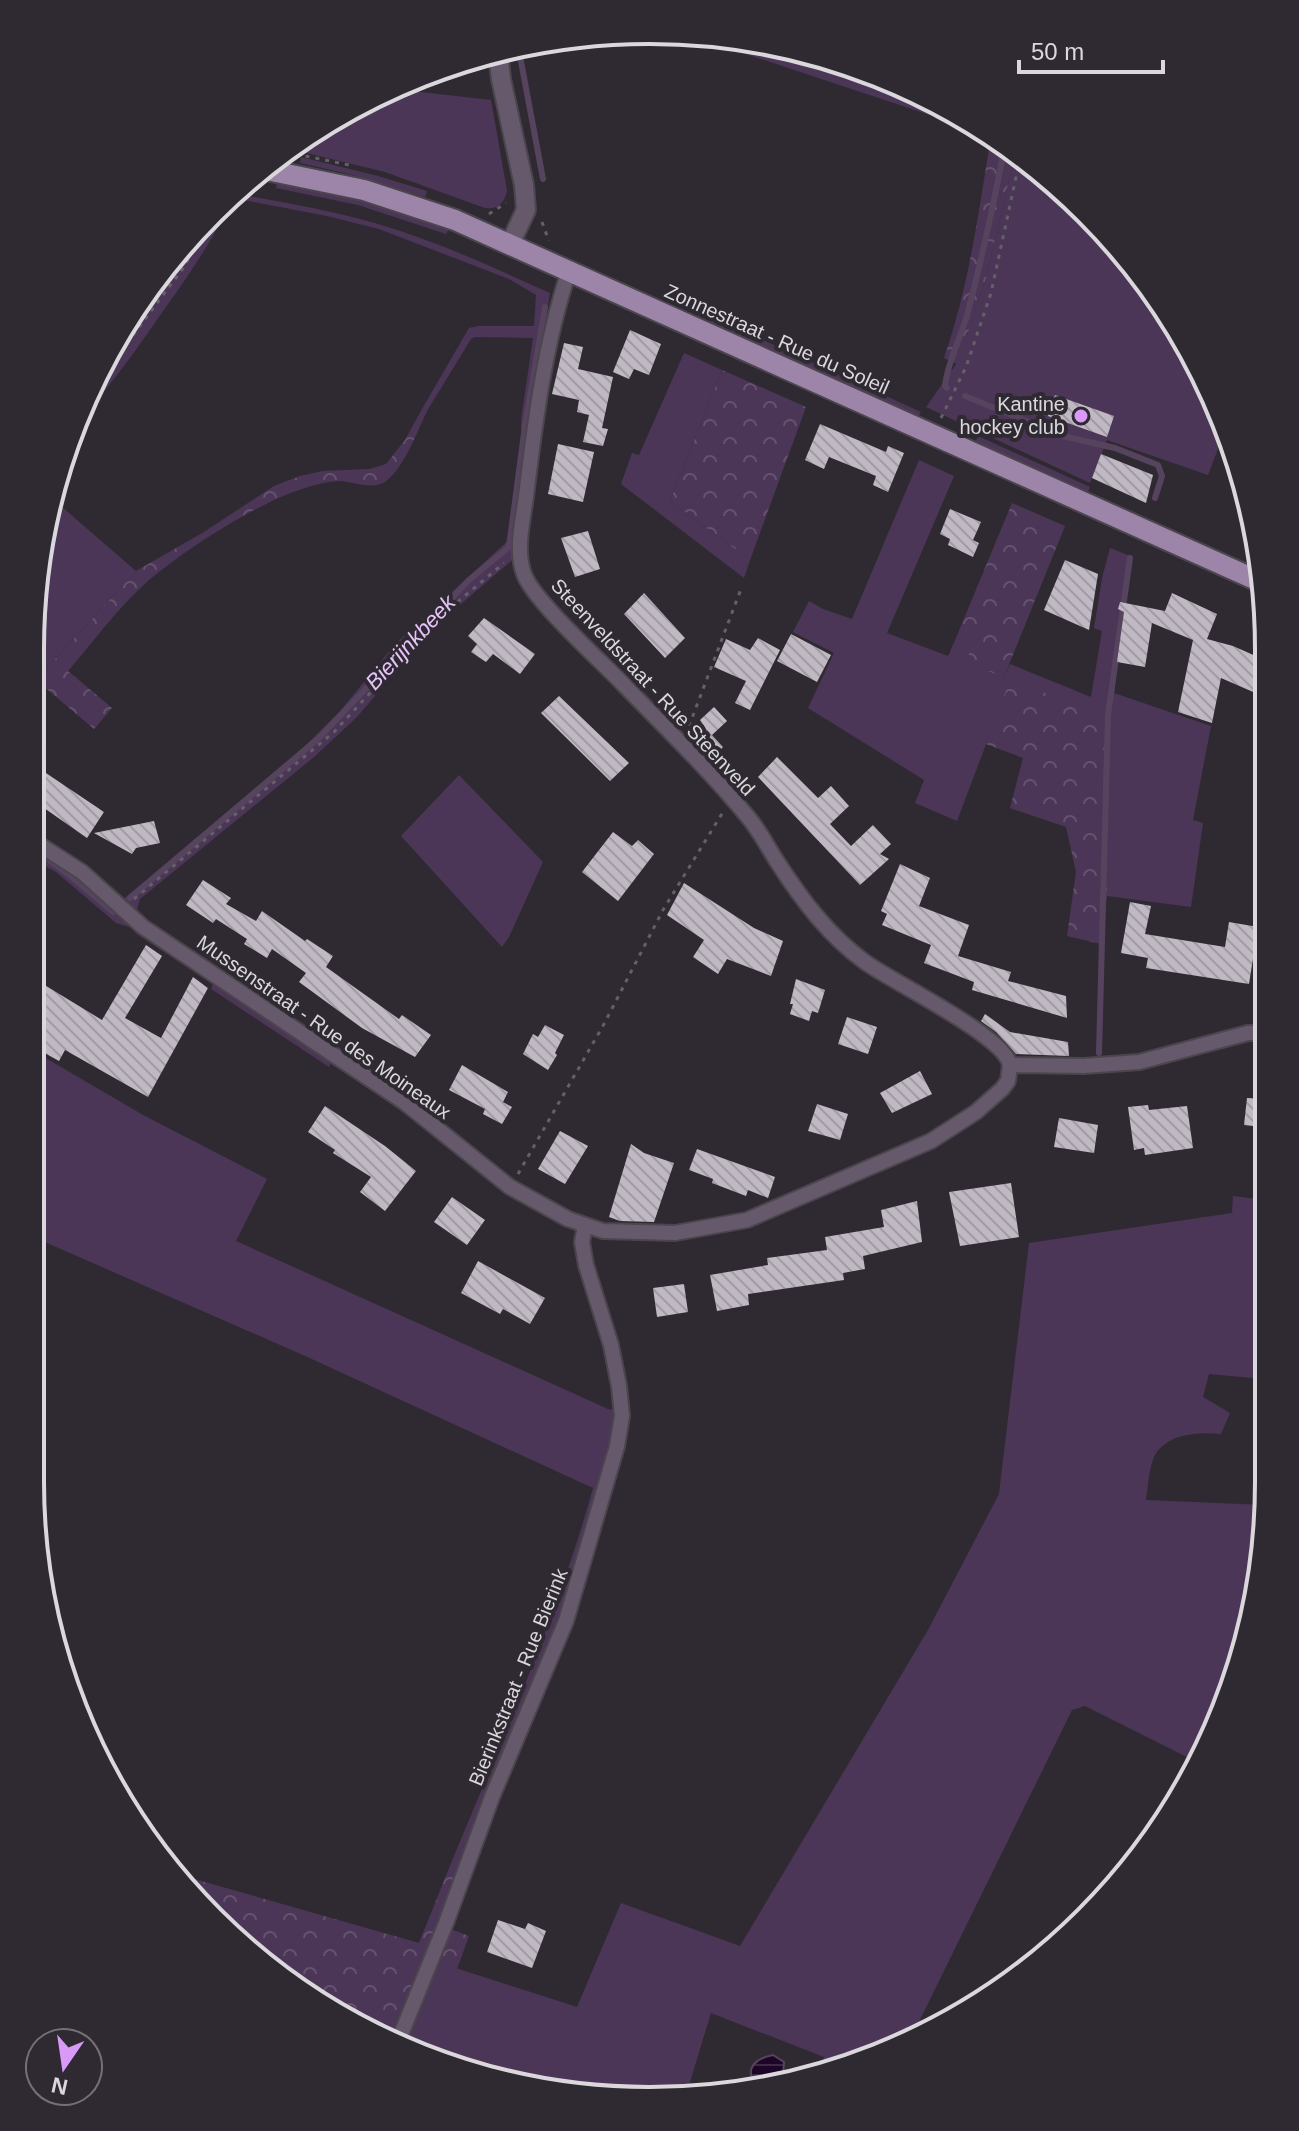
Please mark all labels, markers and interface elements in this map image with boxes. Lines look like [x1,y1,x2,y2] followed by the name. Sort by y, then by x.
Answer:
[1019,24,1163,74] scale bar
[1031,38,1084,65] text: 50 m
[661,279,893,399] street label: Zonnestraat - Rue du Soleil
[959,393,1065,438] place label: Kantine hockey club
[1072,407,1090,425] marker: Kantine hockey club
[547,574,759,800] street label: Steenveldstraat - Rue Steenveld
[360,589,461,695] water label: Bierijnkbeek
[193,931,455,1123] street label: Mussenstraat - Rue des Moineaux
[464,1564,572,1789] street label: Bierinkstraat - Rue Bierink
[24,2027,104,2107] north arrow
[49,2072,70,2100] text: N

